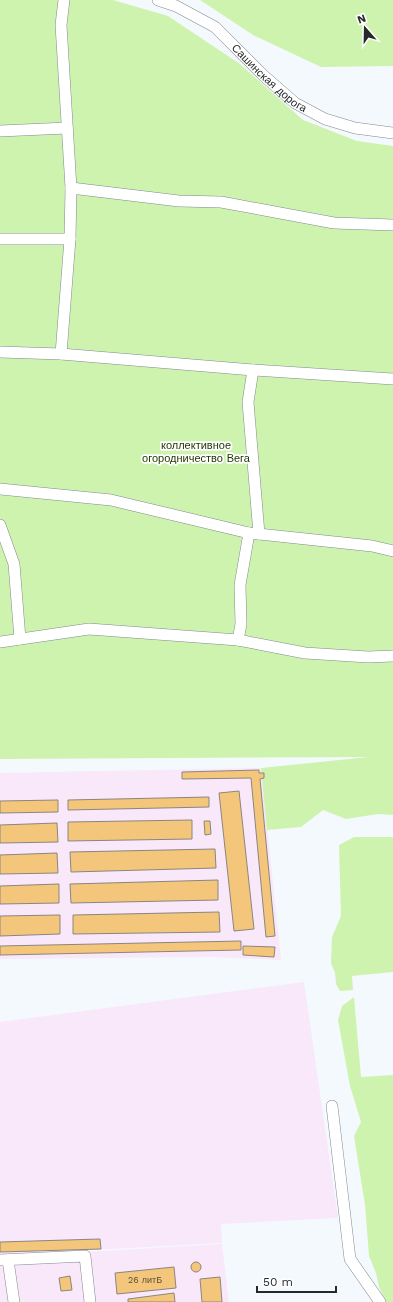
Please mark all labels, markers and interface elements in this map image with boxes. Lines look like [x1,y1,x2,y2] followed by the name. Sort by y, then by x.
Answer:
[345,8,385,48] north arrow
[356,12,368,27] text: N
[229,42,310,115] street label: Сашинская дорога
[142,439,251,465] park label: коллективное огородничество Вега
[257,1268,336,1294] scale bar
[128,1275,162,1285] house number: 26 литБ
[263,1275,293,1289] text: 50 m

